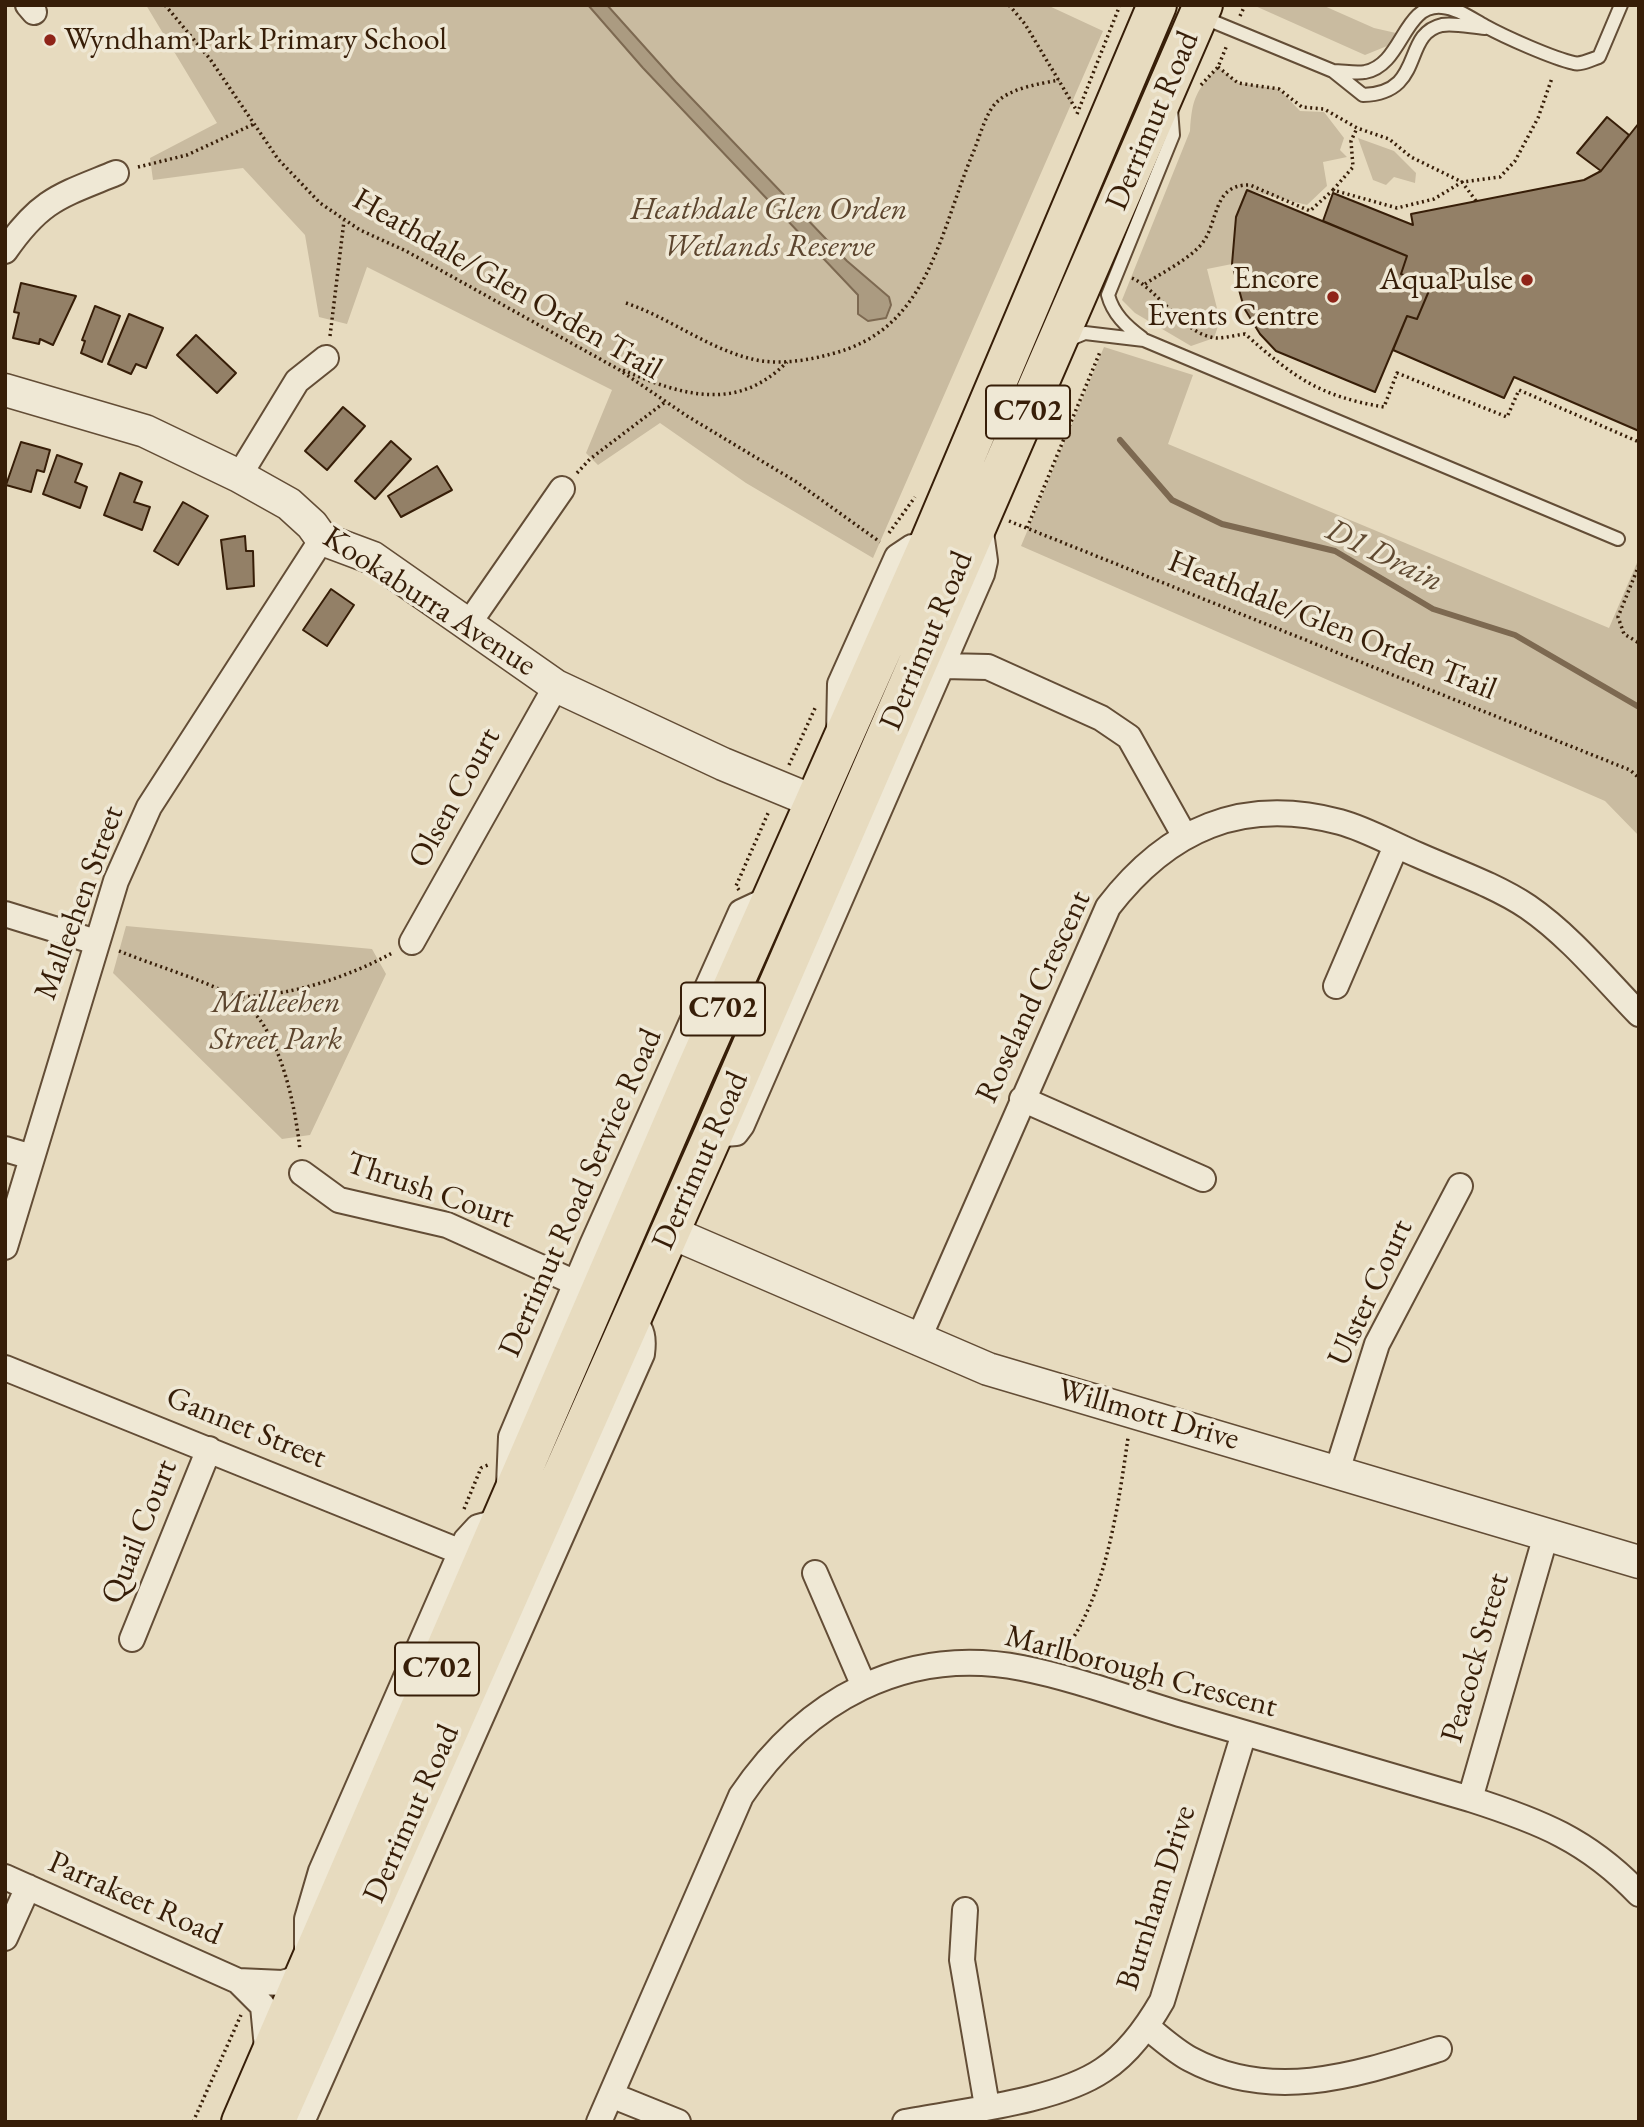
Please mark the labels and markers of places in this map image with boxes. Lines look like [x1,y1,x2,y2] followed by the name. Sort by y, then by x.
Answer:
[64,21,447,59] place label: Wyndham Park Primary School
[42,32,58,48] marker: Wyndham Park Primary School
[1147,260,1319,335] place label: Encore Events Centre
[1379,261,1513,299] place label: AquaPulse
[1519,272,1535,288] marker: AquaPulse
[1325,289,1341,305] marker: Encore Events Centre

